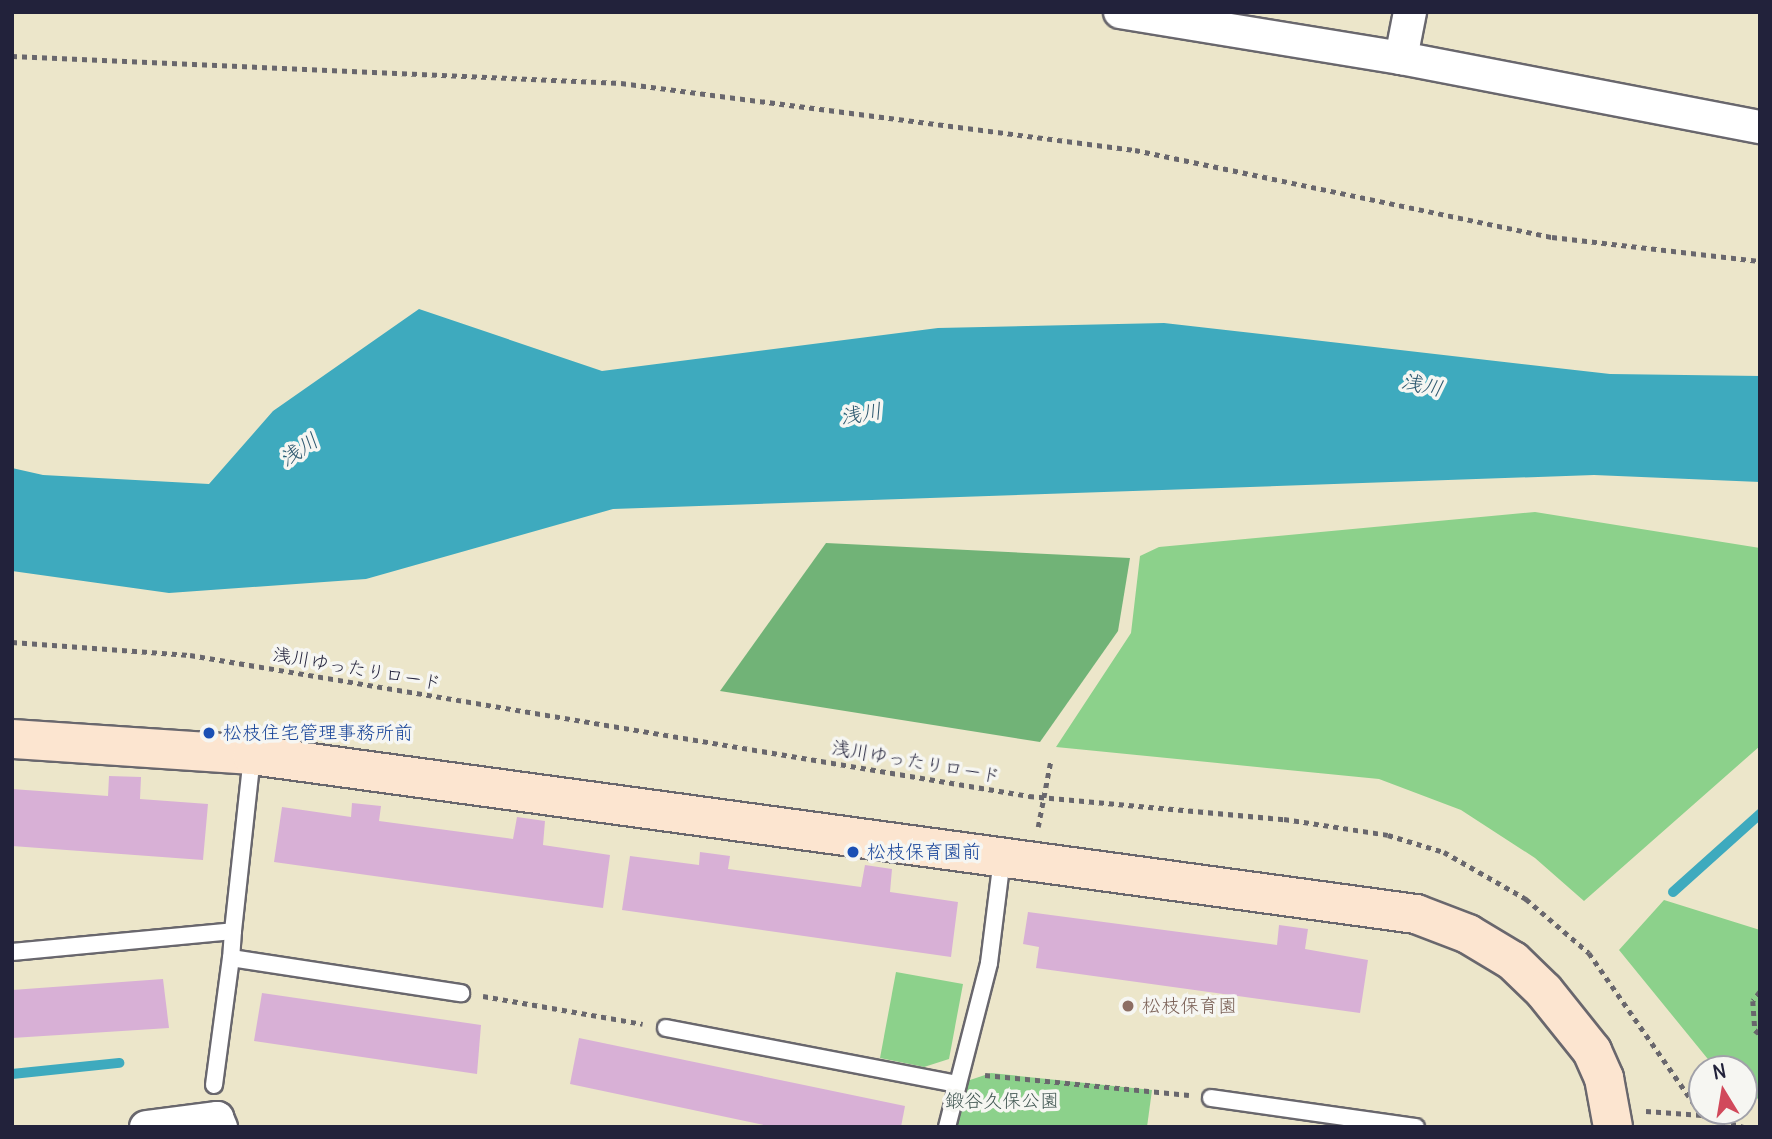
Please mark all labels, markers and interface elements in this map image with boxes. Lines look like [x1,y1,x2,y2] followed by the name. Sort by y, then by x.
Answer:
[1399,368,1445,402] water label: 浅川
[838,398,884,430] water label: 浅川
[275,428,323,472] water label: 浅川
[271,643,443,695] street label: 浅川ゆったりロード
[223,722,413,744] place label: 松枝住宅管理事務所前
[201,725,217,741] marker: 松枝住宅管理事務所前
[830,736,1002,788] street label: 浅川ゆったりロード
[867,841,981,863] place label: 松枝保育園前
[845,844,861,860] marker: 松枝保育園前
[1142,995,1237,1017] place label: 松枝保育園
[1120,998,1136,1014] marker: 松枝保育園
[1688,1055,1758,1125] north arrow
[1711,1058,1728,1084] text: N
[945,1090,1059,1112] park label: 鍛谷久保公園

